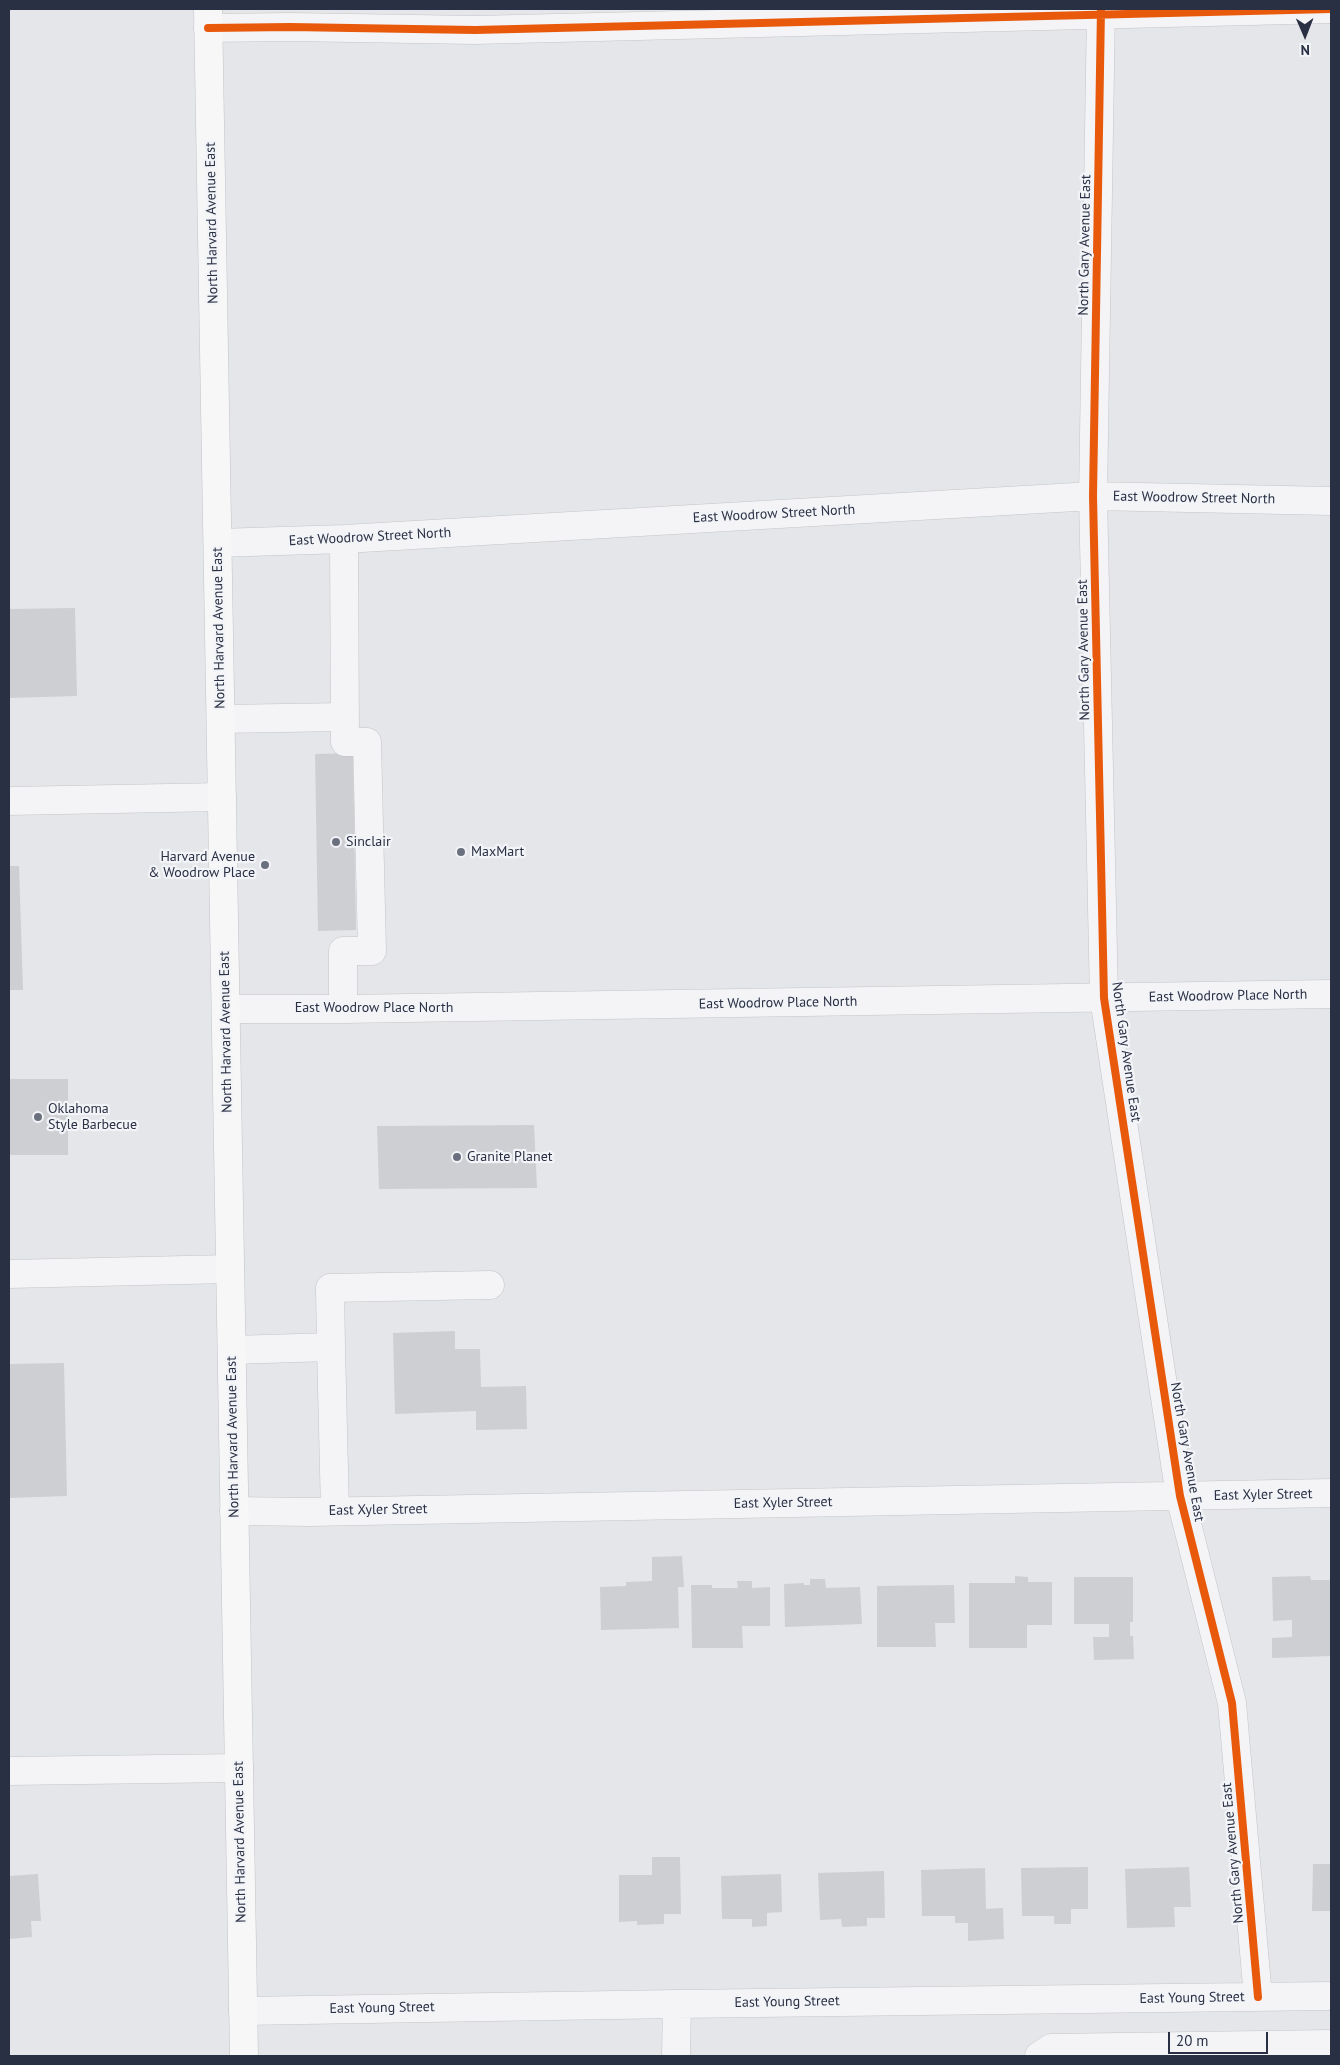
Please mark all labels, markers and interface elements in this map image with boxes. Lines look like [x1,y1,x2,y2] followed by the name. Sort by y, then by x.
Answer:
[1280,10,1330,60] north arrow
[1301,41,1310,59] text: N
[202,142,222,304] street label: North Harvard Avenue East
[1075,174,1095,316] street label: North Gary Avenue East
[1113,488,1275,508] street label: East Woodrow Street North
[692,501,856,527] street label: East Woodrow Street North
[288,524,452,550] street label: East Woodrow Street North
[209,547,229,709] street label: North Harvard Avenue East
[1074,579,1094,721] street label: North Gary Avenue East
[346,834,391,850] place label: Sinclair
[330,836,342,848] marker: Sinclair
[471,844,524,860] place label: MaxMart
[455,846,467,858] marker: MaxMart
[148,849,255,882] place label: Harvard Avenue & Woodrow Place
[259,859,271,871] marker: Harvard Avenue & Woodrow Place
[216,951,236,1113] street label: North Harvard Avenue East
[1108,981,1144,1123] street label: North Gary Avenue East
[1149,986,1307,1006] street label: East Woodrow Place North
[699,993,857,1013] street label: East Woodrow Place North
[295,1000,453,1016] street label: East Woodrow Place North
[48,1101,137,1134] place label: Oklahoma Style Barbecue
[32,1111,44,1123] marker: Oklahoma Style Barbecue
[467,1149,552,1165] place label: Granite Planet
[451,1151,463,1163] marker: Granite Planet
[223,1356,243,1518] street label: North Harvard Avenue East
[1166,1381,1208,1523] street label: North Gary Avenue East
[1214,1486,1312,1504] street label: East Xyler Street
[734,1494,832,1512] street label: East Xyler Street
[329,1501,427,1519] street label: East Xyler Street
[230,1761,250,1923] street label: North Harvard Avenue East
[1218,1782,1248,1924] street label: North Gary Avenue East
[1139,1989,1245,2007] street label: East Young Street
[734,1993,840,2011] street label: East Young Street
[329,1999,435,2017] street label: East Young Street
[1170,2022,1270,2054] scale bar
[1176,2031,1209,2050] text: 20 m

